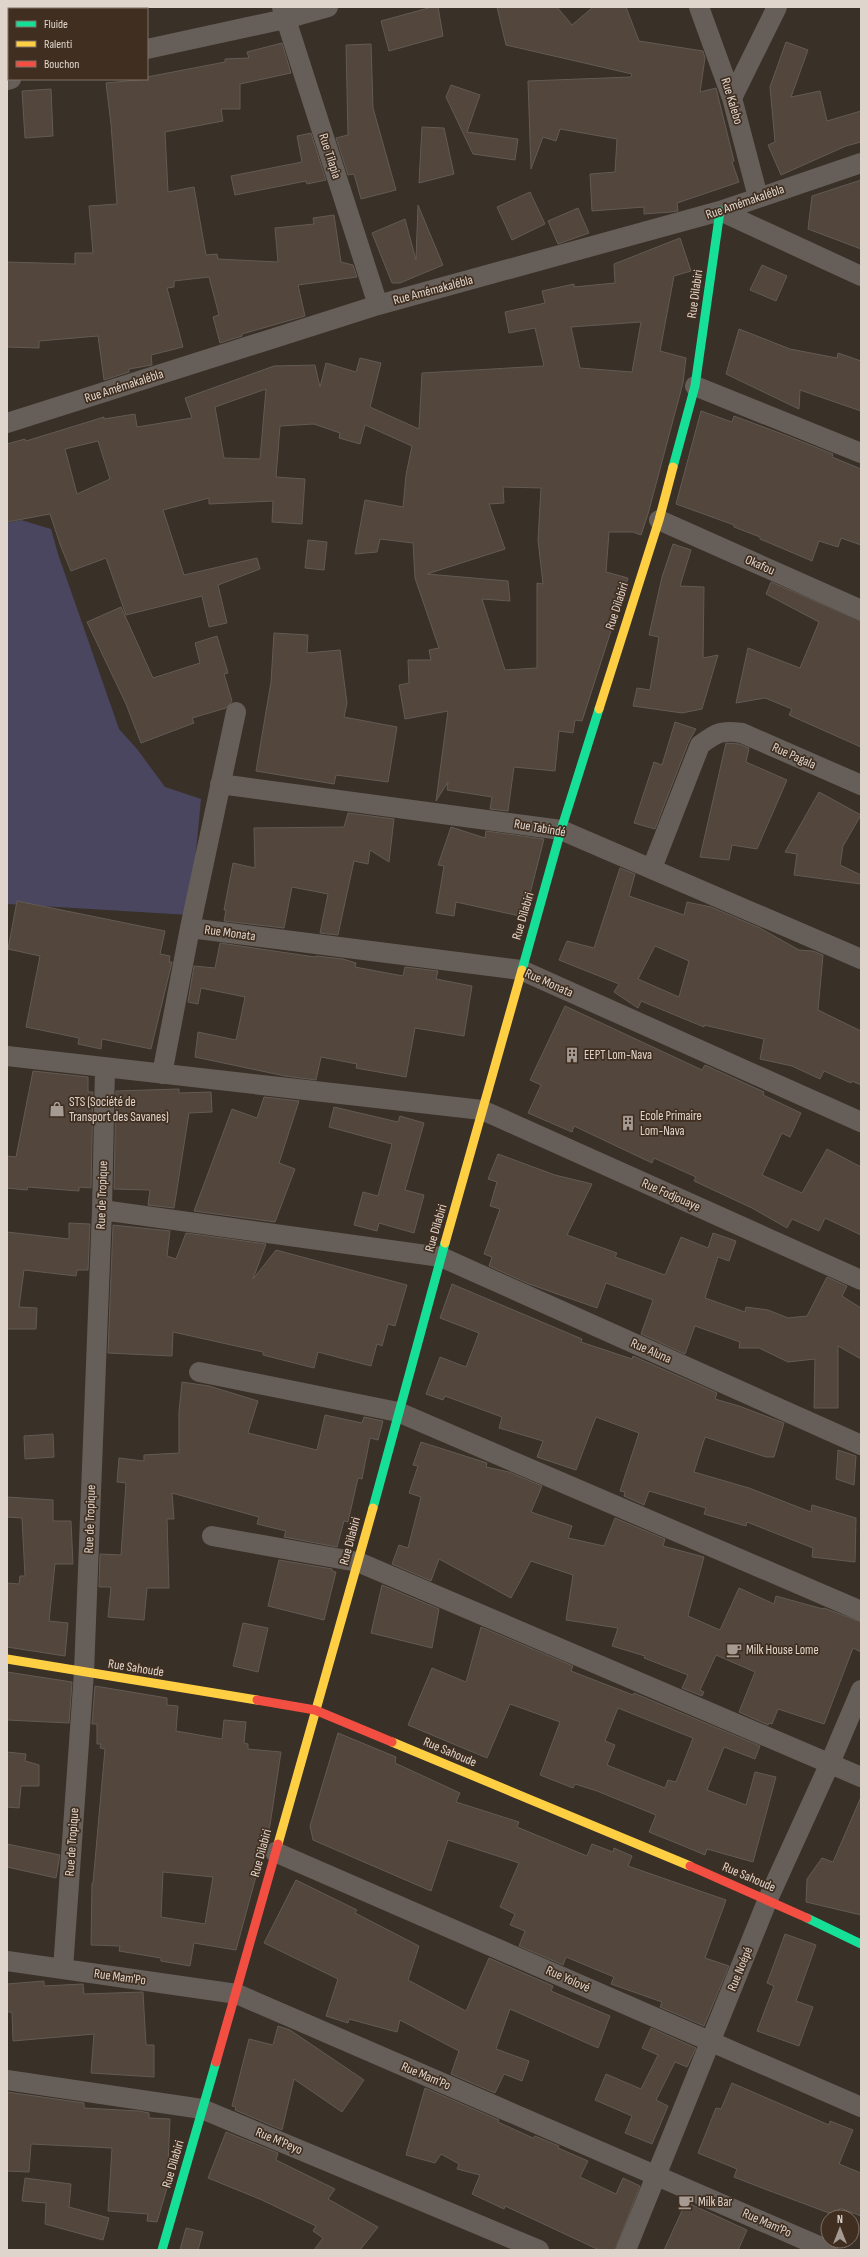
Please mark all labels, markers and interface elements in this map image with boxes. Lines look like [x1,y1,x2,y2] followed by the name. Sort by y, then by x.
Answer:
[8,8,148,80] legend
[44,17,68,32] text: Fluide
[44,37,72,52] text: Ralenti
[44,57,79,72] text: Bouchon
[717,76,747,126] street label: Rue Kalebo
[315,131,345,181] street label: Rue Tilapia
[704,181,786,223] street label: Rue Amémakalébla
[684,269,706,319] street label: Rue Dilabiri
[391,272,475,308] street label: Rue Amémakalébla
[83,366,165,406] street label: Rue Amémakalébla
[743,551,777,579] street label: Okafou
[602,580,632,632] street label: Rue Dilabiri
[769,739,819,773] street label: Rue Pagala
[513,816,567,840] street label: Rue Tabindé
[509,890,537,942] street label: Rue Dilabiri
[203,922,257,944] street label: Rue Monata
[522,965,576,1001] street label: Rue Monata
[563,1046,581,1064] building icon: EEPT Lom-Nava
[584,1047,652,1063] place label: EEPT Lom-Nava
[69,1094,169,1125] place label: STS (Société de Transport des Savanes)
[48,1100,66,1118] shop icon: STS (Société de Transport des Savanes)
[640,1108,702,1139] place label: Ecole Primaire Lom-Nava
[619,1114,637,1132] building icon: Ecole Primaire Lom-Nava
[93,1160,111,1230] street label: Rue de Tropique
[639,1175,703,1215] street label: Rue Fodjouaye
[422,1202,450,1254] street label: Rue Dilabiri
[628,1335,674,1367] street label: Rue Aluna
[81,1484,99,1554] street label: Rue de Tropique
[336,1515,364,1567] street label: Rue Dilabiri
[725,1641,743,1659] cafe icon: Milk House Lome
[746,1642,819,1658] place label: Milk House Lome
[107,1656,165,1680] street label: Rue Sahoude
[421,1734,479,1770] street label: Rue Sahoude
[62,1807,82,1877] street label: Rue de Tropique
[247,1827,275,1879] street label: Rue Dilabiri
[720,1859,778,1895] street label: Rue Sahoude
[724,1944,756,1994] street label: Rue Noépé
[543,1962,593,1996] street label: Rue Yolové
[93,1965,147,1989] street label: Rue Mam'Po
[399,2058,453,2094] street label: Rue Mam'Po
[253,2124,305,2158] street label: Rue M'Peyo
[159,2138,187,2190] street label: Rue Dilabiri
[677,2193,695,2211] cafe icon: Milk Bar
[698,2194,732,2210] place label: Milk Bar
[740,2205,794,2241] street label: Rue Mam'Po
[820,2209,860,2249] north arrow
[837,2213,843,2226] text: N

